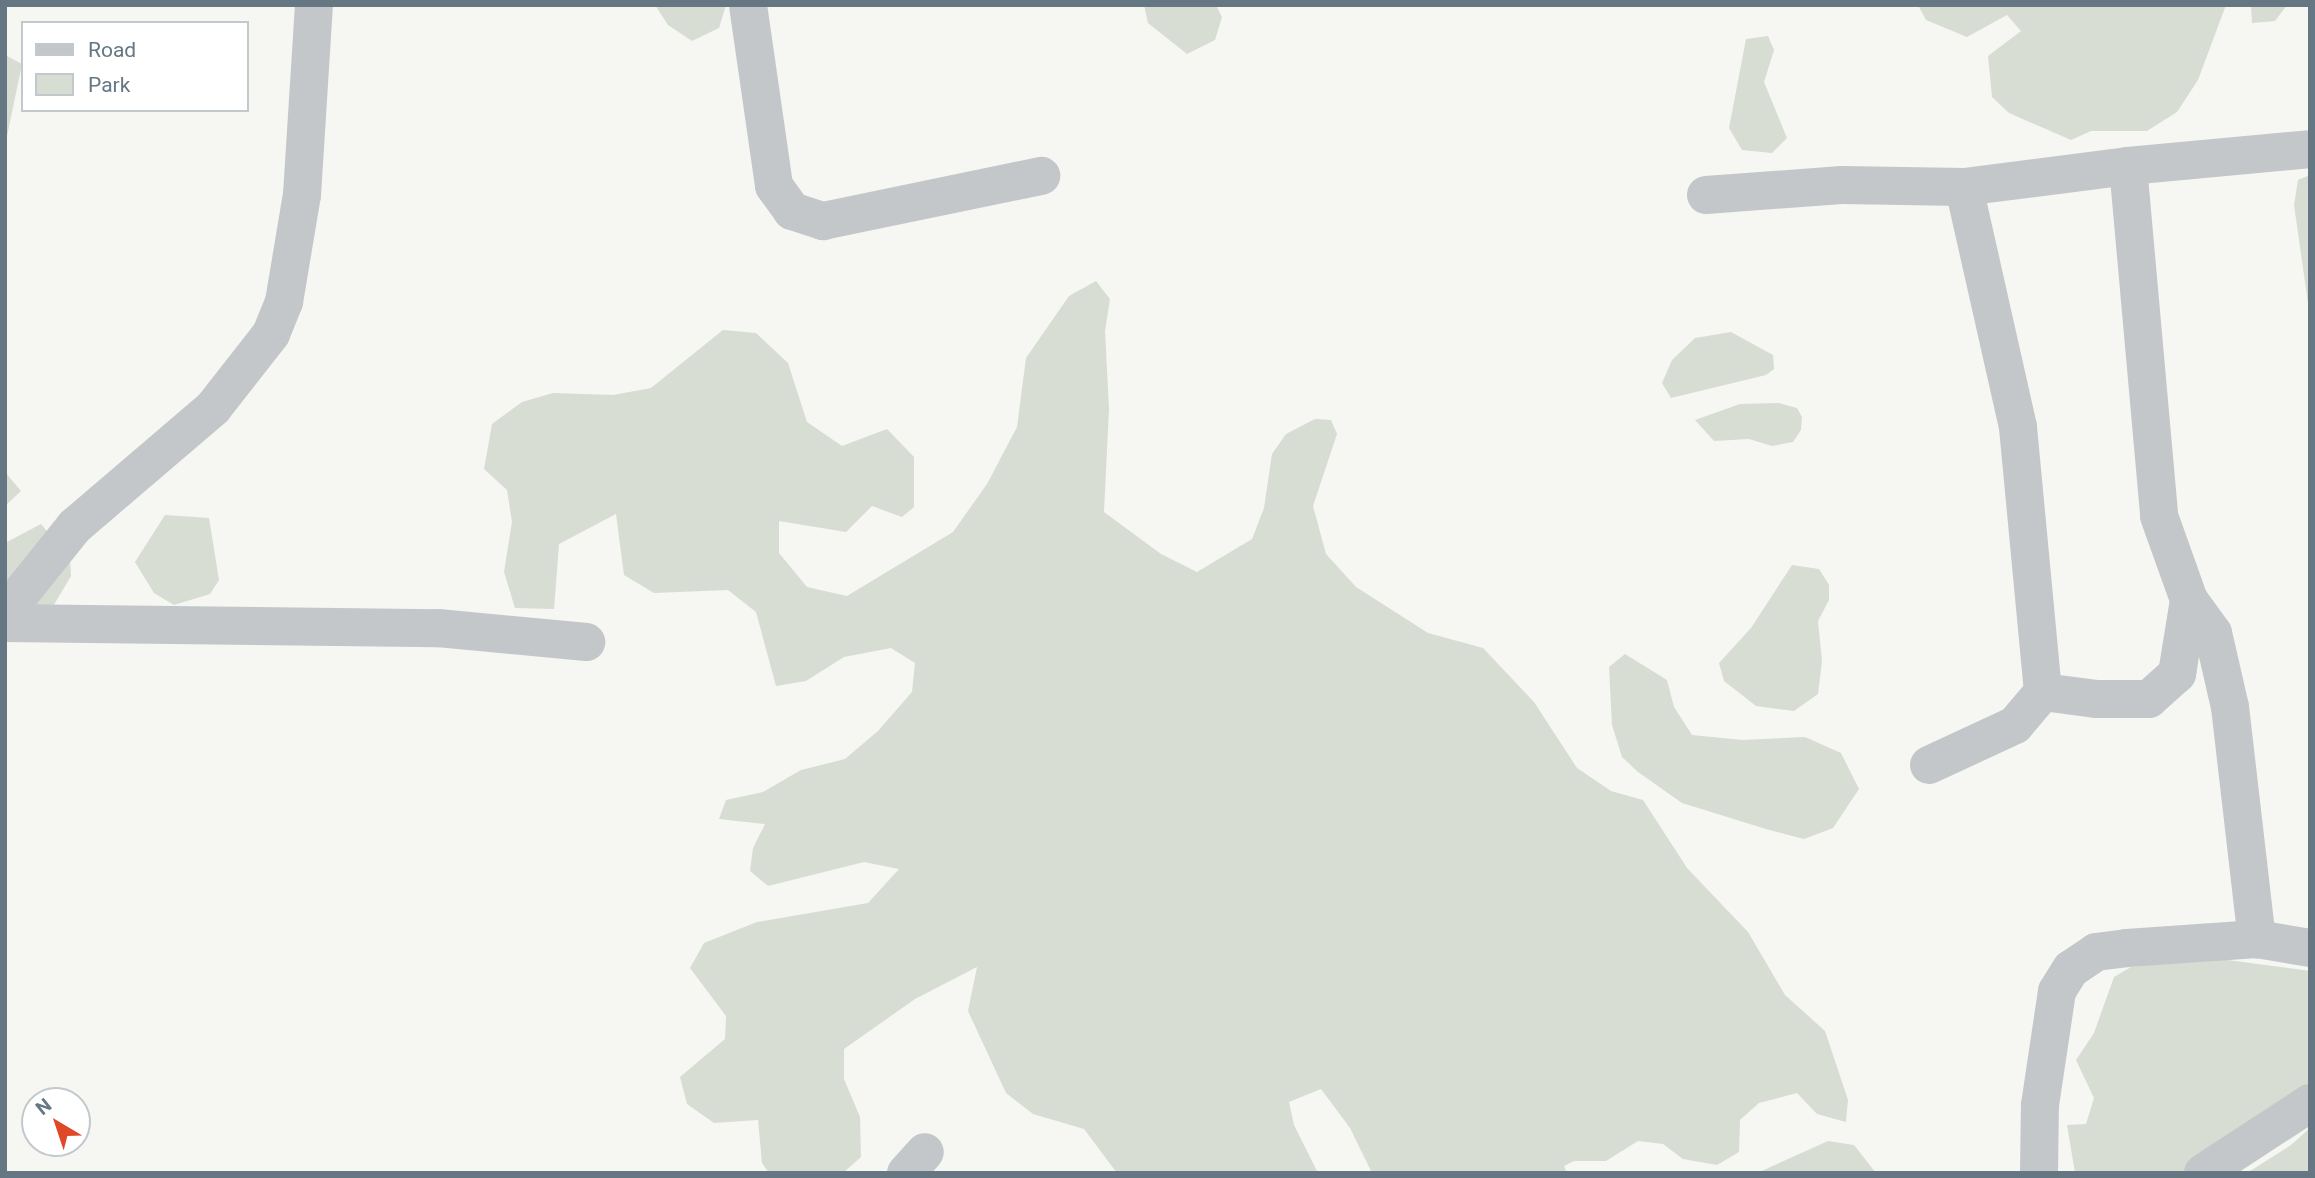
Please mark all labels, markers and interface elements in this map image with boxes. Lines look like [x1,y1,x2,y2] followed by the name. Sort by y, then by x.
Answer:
[21,21,248,112] legend
[88,38,136,62] text: Road
[88,73,130,97] text: Park
[21,1087,91,1157] north arrow
[31,1094,56,1120] text: N

